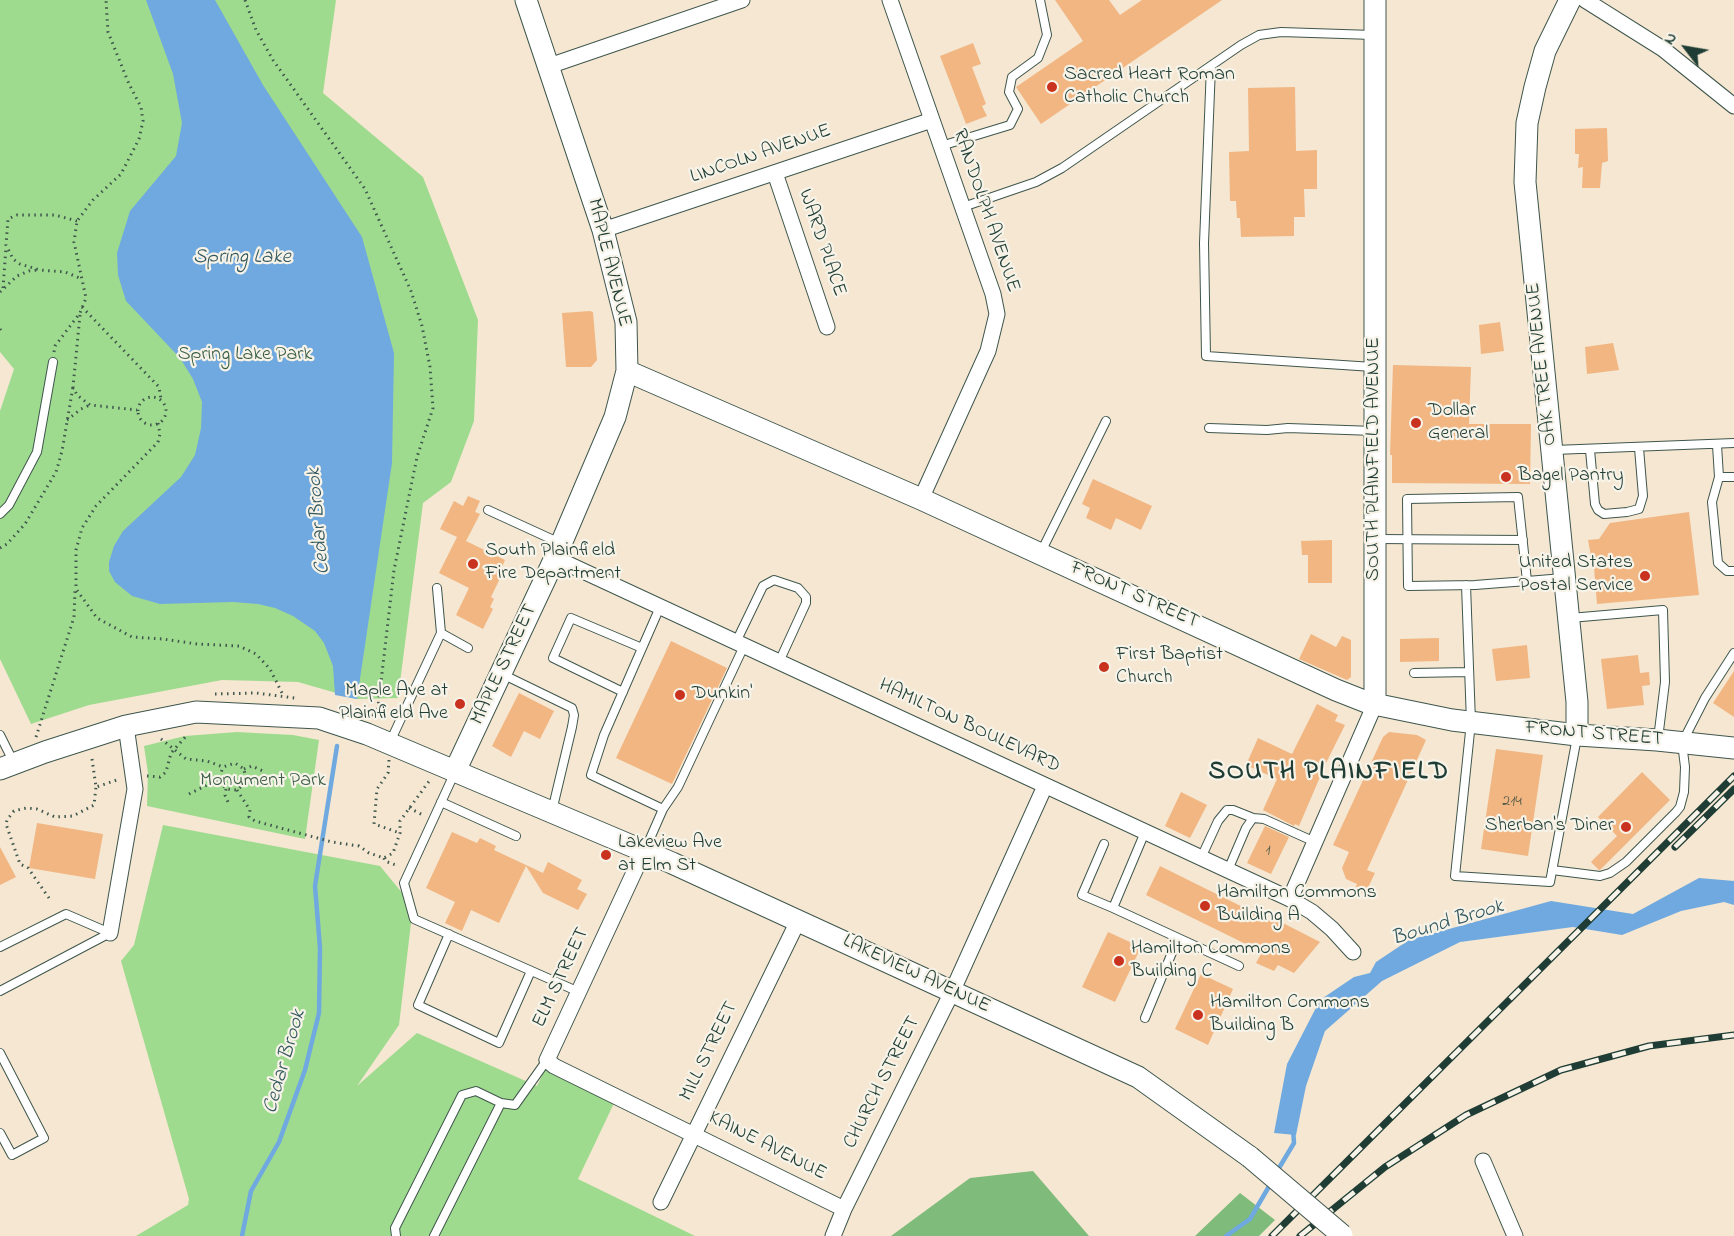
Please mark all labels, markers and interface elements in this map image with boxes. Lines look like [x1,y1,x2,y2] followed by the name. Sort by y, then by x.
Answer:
[1656,18,1716,78] north arrow
[1658,28,1684,50] text: N
[1064,64,1235,111] place label: Sacred Heart Roman Catholic Church
[1045,80,1059,94] marker: Sacred Heart Roman Catholic Church
[688,120,834,190] street label: LINCOLN AVENUE
[946,126,1024,296] street label: RANDOLPH AVENUE
[791,186,851,300] street label: WARD PLACE
[580,196,636,330] street label: MAPLE AVENUE
[193,246,291,272] water label: Spring Lake
[1522,281,1564,447] street label: OAK TREE AVENUE
[1363,337,1387,581] street label: SOUTH PLAINFIELD AVENUE
[178,344,312,368] park label: Spring Lake Park
[1428,400,1489,447] place label: Dollar General
[1409,416,1423,430] marker: Dollar General
[1518,465,1624,489] place label: Bagel Pantry
[303,467,337,575] water label: Cedar Brook
[1499,470,1513,484] marker: Bagel Pantry
[485,540,621,587] place label: South Plainfield Fire Department
[1519,552,1633,599] place label: United States Postal Service
[466,557,480,571] marker: South Plainfield Fire Department
[1066,557,1202,635] street label: FRONT STREET
[1638,569,1652,583] marker: United States Postal Service
[467,601,543,729] street label: MAPLE STREET
[1116,644,1223,691] place label: First Baptist Church
[1097,660,1111,674] marker: First Baptist Church
[874,674,1064,780] street label: HAMILTON BOULEVARD
[339,680,448,727] place label: Maple Ave at Plainfield Ave
[692,683,752,707] place label: Dunkin'
[673,688,687,702] marker: Dunkin'
[453,697,467,711] marker: Maple Ave at Plainfield Ave
[1524,717,1664,753] street label: FRONT STREET
[1209,758,1449,790] district label: SOUTH PLAINFIELD
[200,770,326,794] park label: Monument Park
[1502,792,1522,812] house number: 214
[1485,815,1614,839] place label: Sherban's Diner
[1619,820,1633,834] marker: Sherban's Diner
[618,832,722,879] place label: Lakeview Ave at Elm St
[1265,841,1271,861] house number: 1
[599,848,613,862] marker: Lakeview Ave at Elm St
[1217,882,1377,929] place label: Hamilton Commons Building A
[1389,895,1507,953] water label: Bound Brook
[1198,899,1212,913] marker: Hamilton Commons Building A
[528,924,596,1032] street label: ELM STREET
[838,930,994,1020] street label: LAKEVIEW AVENUE
[1131,938,1291,985] place label: Hamilton Commons Building C
[1112,954,1126,968] marker: Hamilton Commons Building C
[1210,992,1370,1039] place label: Hamilton Commons Building B
[676,998,744,1106] street label: MILL STREET
[259,1007,313,1117] water label: Cedar Brook
[1191,1008,1205,1022] marker: Hamilton Commons Building B
[839,1013,927,1153] street label: CHURCH STREET
[704,1107,830,1187] street label: KAINE AVENUE

